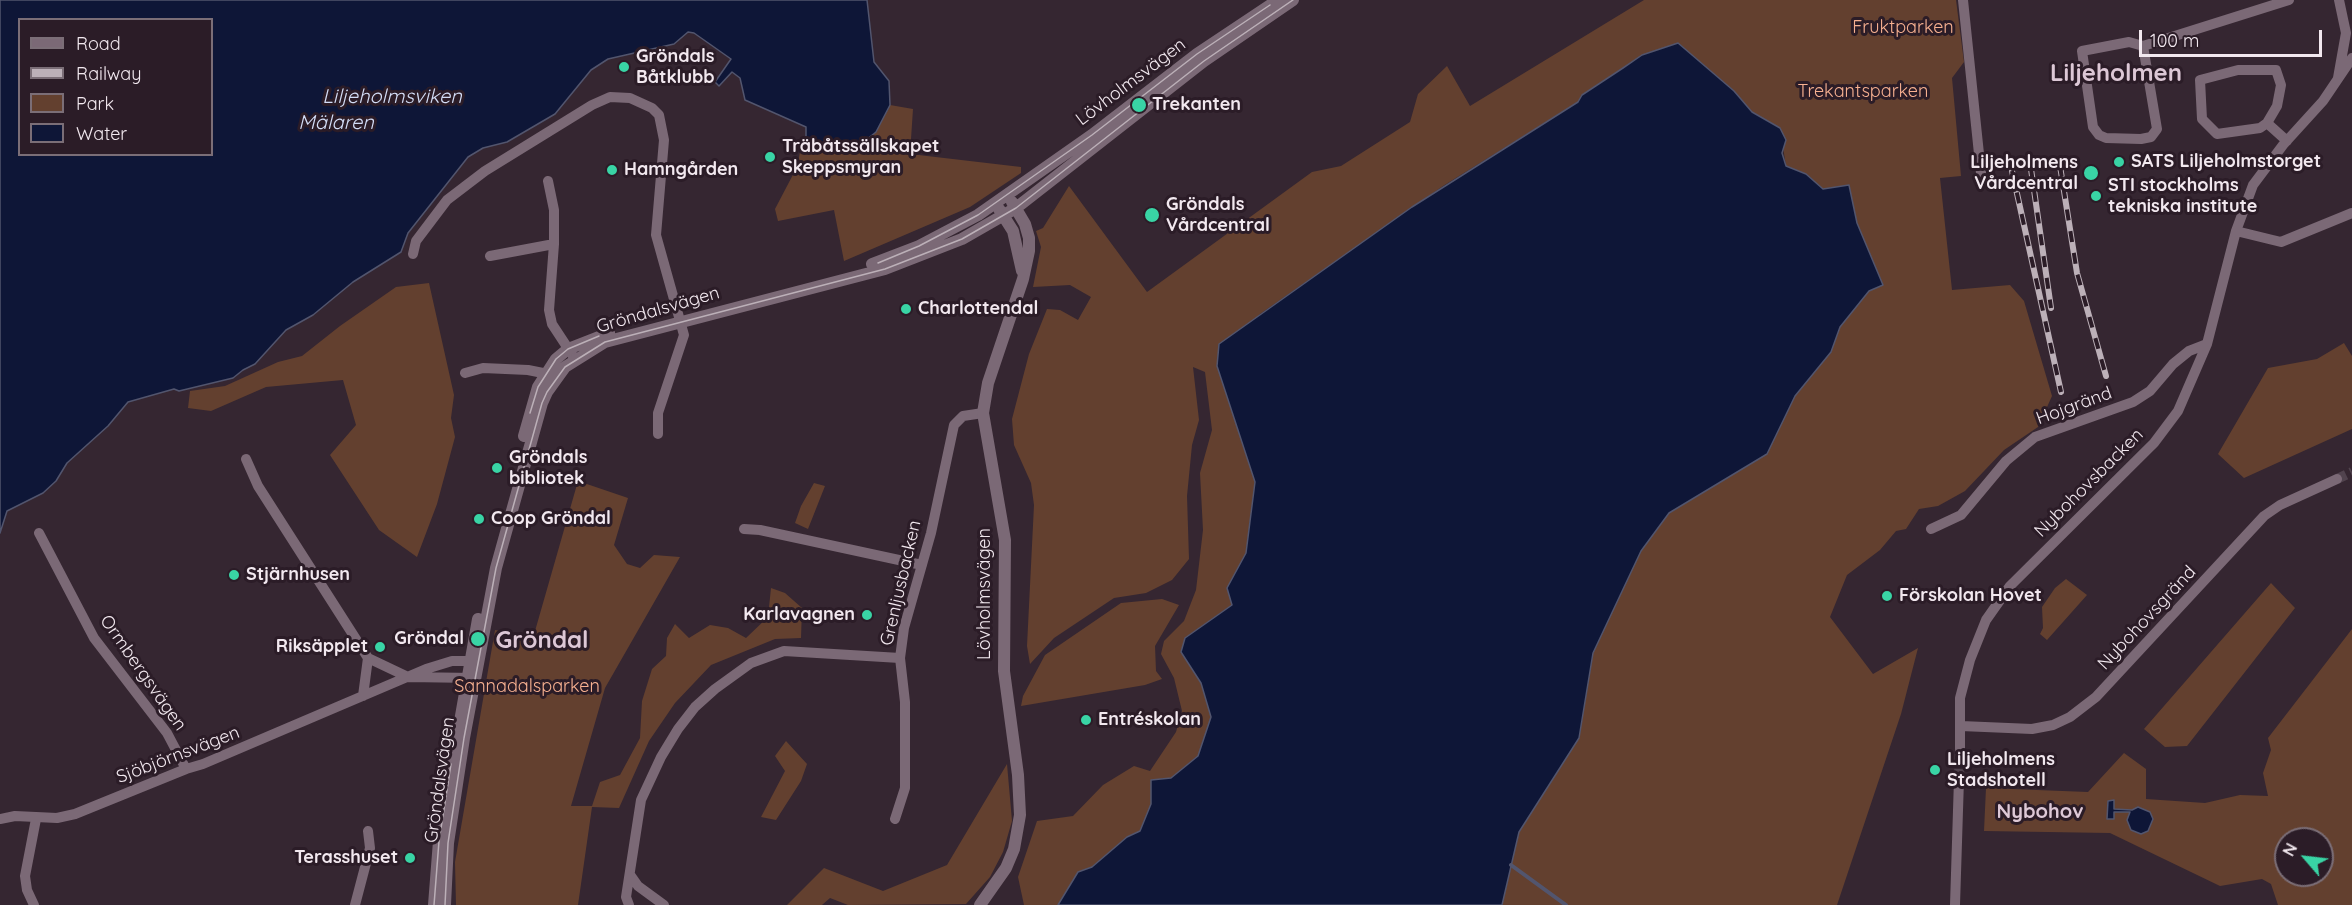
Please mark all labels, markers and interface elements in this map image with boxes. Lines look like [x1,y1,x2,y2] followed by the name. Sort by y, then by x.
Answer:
[1852,17,1954,39] park label: Fruktparken
[18,18,213,156] legend
[2142,18,2325,56] scale bar
[2150,29,2199,52] text: 100 m
[76,32,121,55] text: Road
[1072,34,1190,130] street label: Lövholmsvägen
[636,46,715,88] place label: Gröndals Båtklubb
[617,60,631,74] marker: Gröndals Båtklubb
[2050,60,2182,88] district label: Liljeholmen
[76,62,142,85] text: Railway
[1798,81,1928,103] park label: Trekantsparken
[322,85,462,109] water label: Liljeholmsviken
[76,92,114,115] text: Park
[1152,94,1241,116] place label: Trekanten
[1130,96,1148,114] marker: Trekanten
[298,111,374,135] water label: Mälaren
[76,122,127,145] text: Water
[782,136,939,178] place label: Träbåtssällskapet Skeppsmyran
[763,150,777,164] marker: Träbåtssällskapet Skeppsmyran
[2131,151,2321,173] place label: SATS Liljeholmstorget
[1970,152,2078,195] place label: Liljeholmens Vårdcentral
[2112,155,2126,169] marker: SATS Liljeholmstorget
[624,159,738,181] place label: Hamngården
[605,163,619,177] marker: Hamngården
[2082,164,2100,182] marker: Liljeholmens Vårdcentral
[2108,175,2257,218] place label: STI stockholms tekniska institute
[2089,189,2103,203] marker: STI stockholms tekniska institute
[1166,194,1270,236] place label: Gröndals Vårdcentral
[1143,206,1161,224] marker: Gröndals Vårdcentral
[594,282,722,338] street label: Gröndalsvägen
[918,298,1038,320] place label: Charlottendal
[899,302,913,316] marker: Charlottendal
[2033,382,2115,430] street label: Hojgränd
[2030,424,2148,542] street label: Nybohovsbacken
[509,447,587,490] place label: Gröndals bibliotek
[490,461,504,475] marker: Gröndals bibliotek
[491,508,611,530] place label: Coop Gröndal
[472,512,486,526] marker: Coop Gröndal
[876,518,926,648] street label: Grenljusbacken
[974,528,996,660] street label: Lövholmsvägen
[2093,562,2201,674] street label: Nybohovsgränd
[246,564,350,586] place label: Stjärnhusen
[227,568,241,582] marker: Stjärnhusen
[1899,585,2042,607] place label: Förskolan Hovet
[1880,589,1894,603] marker: Förskolan Hovet
[743,604,855,626] place label: Karlavagnen
[860,608,874,622] marker: Karlavagnen
[95,611,191,735] street label: Ormbergsvägen
[495,627,589,655] district label: Gröndal
[394,628,464,650] place label: Gröndal
[469,630,487,648] marker: Gröndal
[276,636,368,658] place label: Riksäpplet
[373,640,387,654] marker: Riksäpplet
[454,676,600,698] park label: Sannadalsparken
[1098,709,1201,731] place label: Entréskolan
[1079,713,1093,727] marker: Entréskolan
[420,716,460,844] street label: Gröndalsvägen
[113,722,243,788] street label: Sjöbjörnsvägen
[1947,749,2055,792] place label: Liljeholmens Stadshotell
[1928,763,1942,777] marker: Liljeholmens Stadshotell
[1997,800,2083,824] district label: Nybohov
[2274,827,2334,887] north arrow
[2278,840,2301,859] text: N
[294,847,398,869] place label: Terasshuset
[403,851,417,865] marker: Terasshuset

